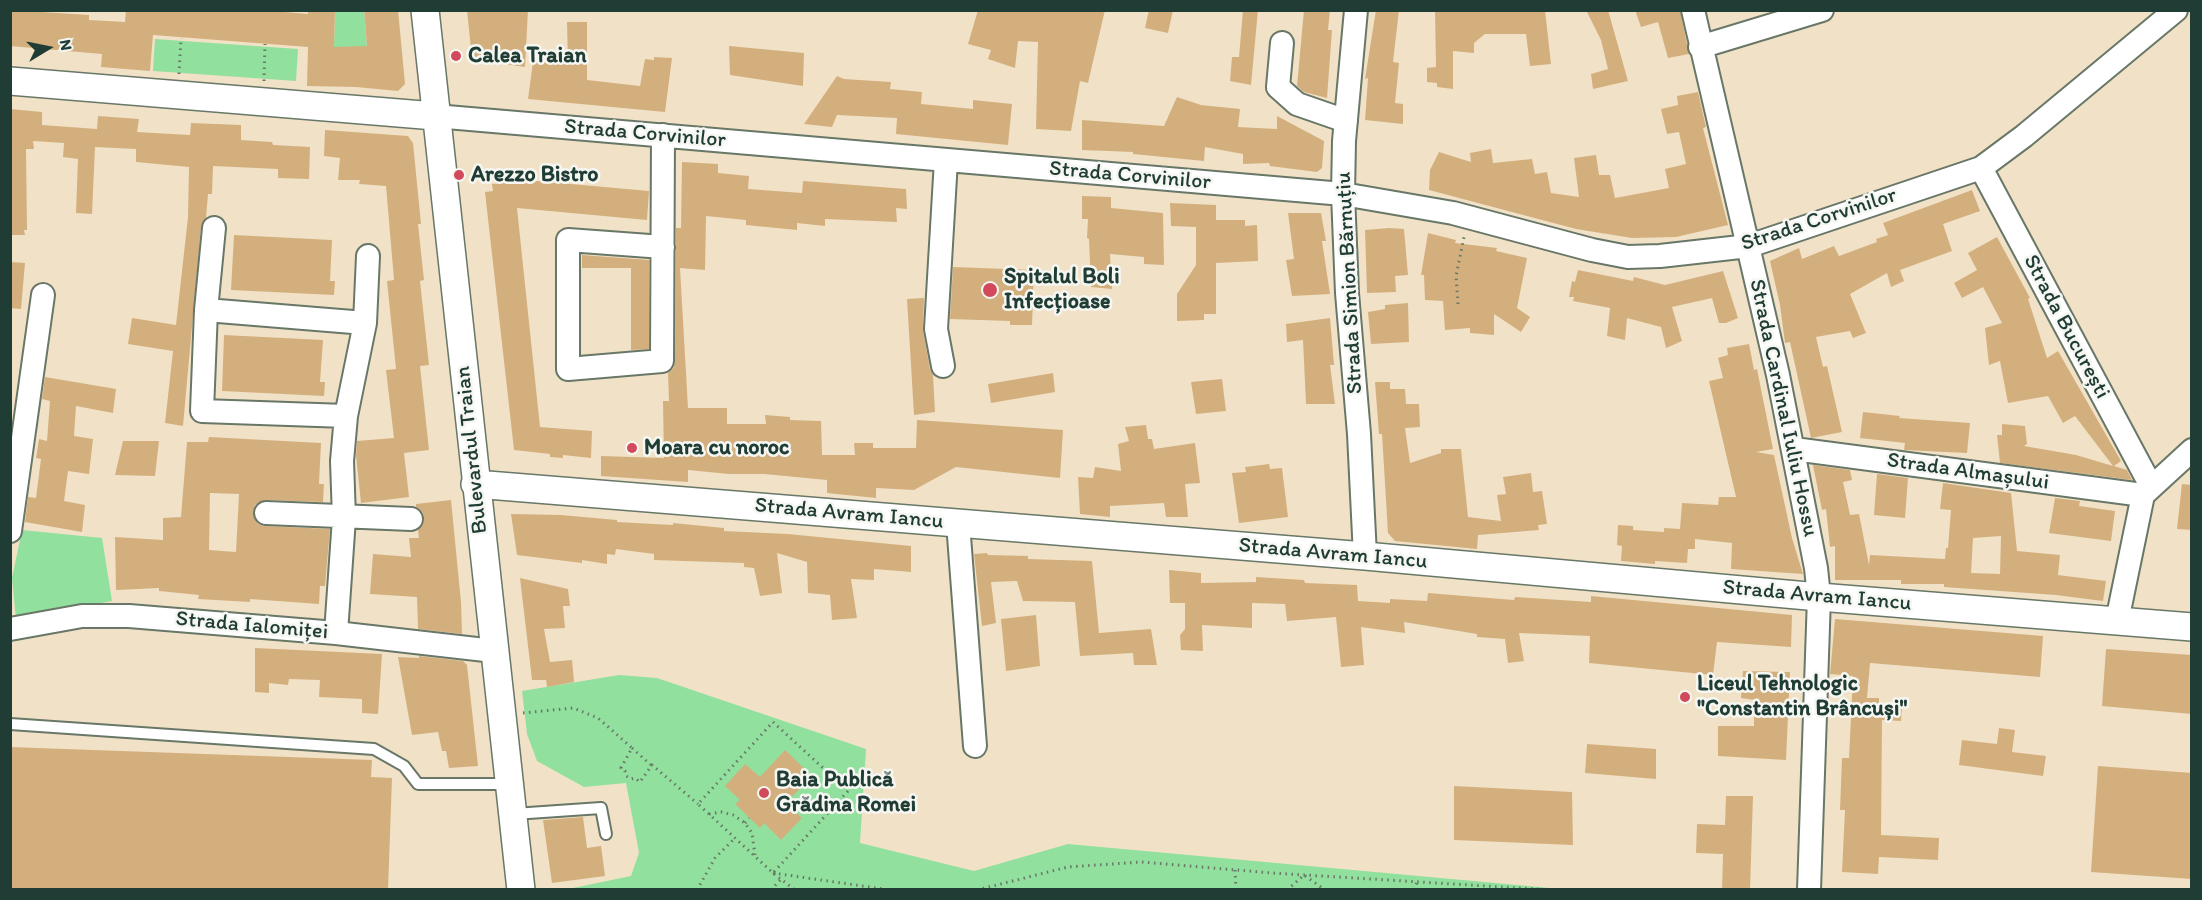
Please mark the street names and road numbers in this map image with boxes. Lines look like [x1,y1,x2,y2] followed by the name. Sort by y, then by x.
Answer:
[563,114,727,154] street label: Strada Corvinilor
[1048,156,1212,196] street label: Strada Corvinilor
[1331,171,1369,395] street label: Strada Simion Bărnuțiu
[1738,182,1900,258] street label: Strada Corvinilor
[2017,250,2115,404] street label: Strada București
[1743,277,1823,539] street label: Strada Cardinal Iuliu Hossu
[450,365,494,535] street label: Bulevardul Traian
[1885,448,2051,496] street label: Strada Almașului
[753,493,945,535] street label: Strada Avram Iancu
[1237,533,1429,575] street label: Strada Avram Iancu
[1721,575,1913,617] street label: Strada Avram Iancu
[175,606,329,646] street label: Strada Ialomiței

